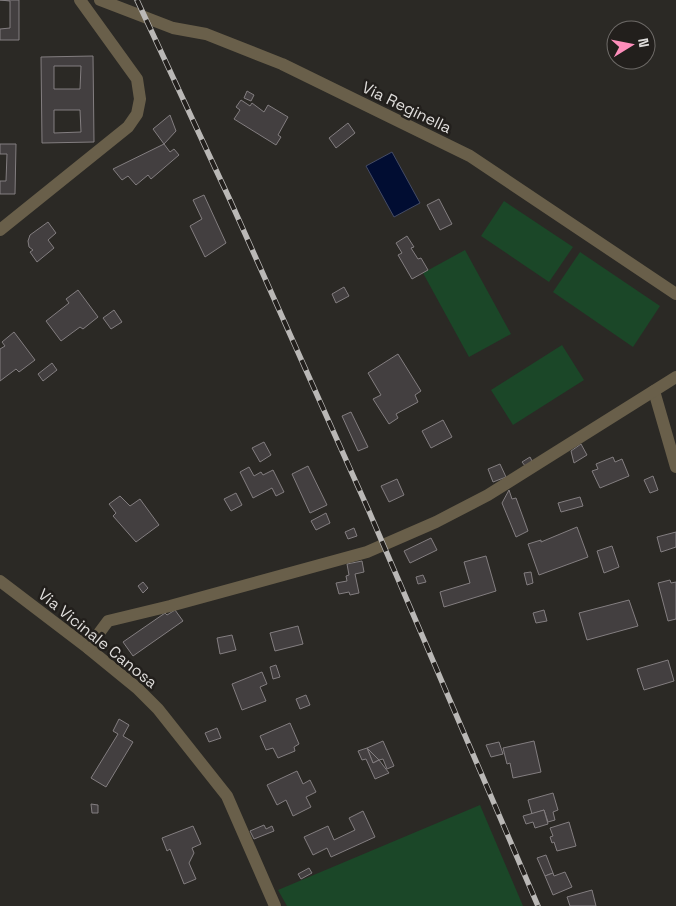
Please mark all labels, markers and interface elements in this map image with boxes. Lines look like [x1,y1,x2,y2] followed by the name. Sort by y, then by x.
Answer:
[606,20,656,70] north arrow
[634,37,653,49] text: N
[358,77,455,138] street label: Via Reginella
[34,584,162,693] street label: Via Vicinale Canosa

